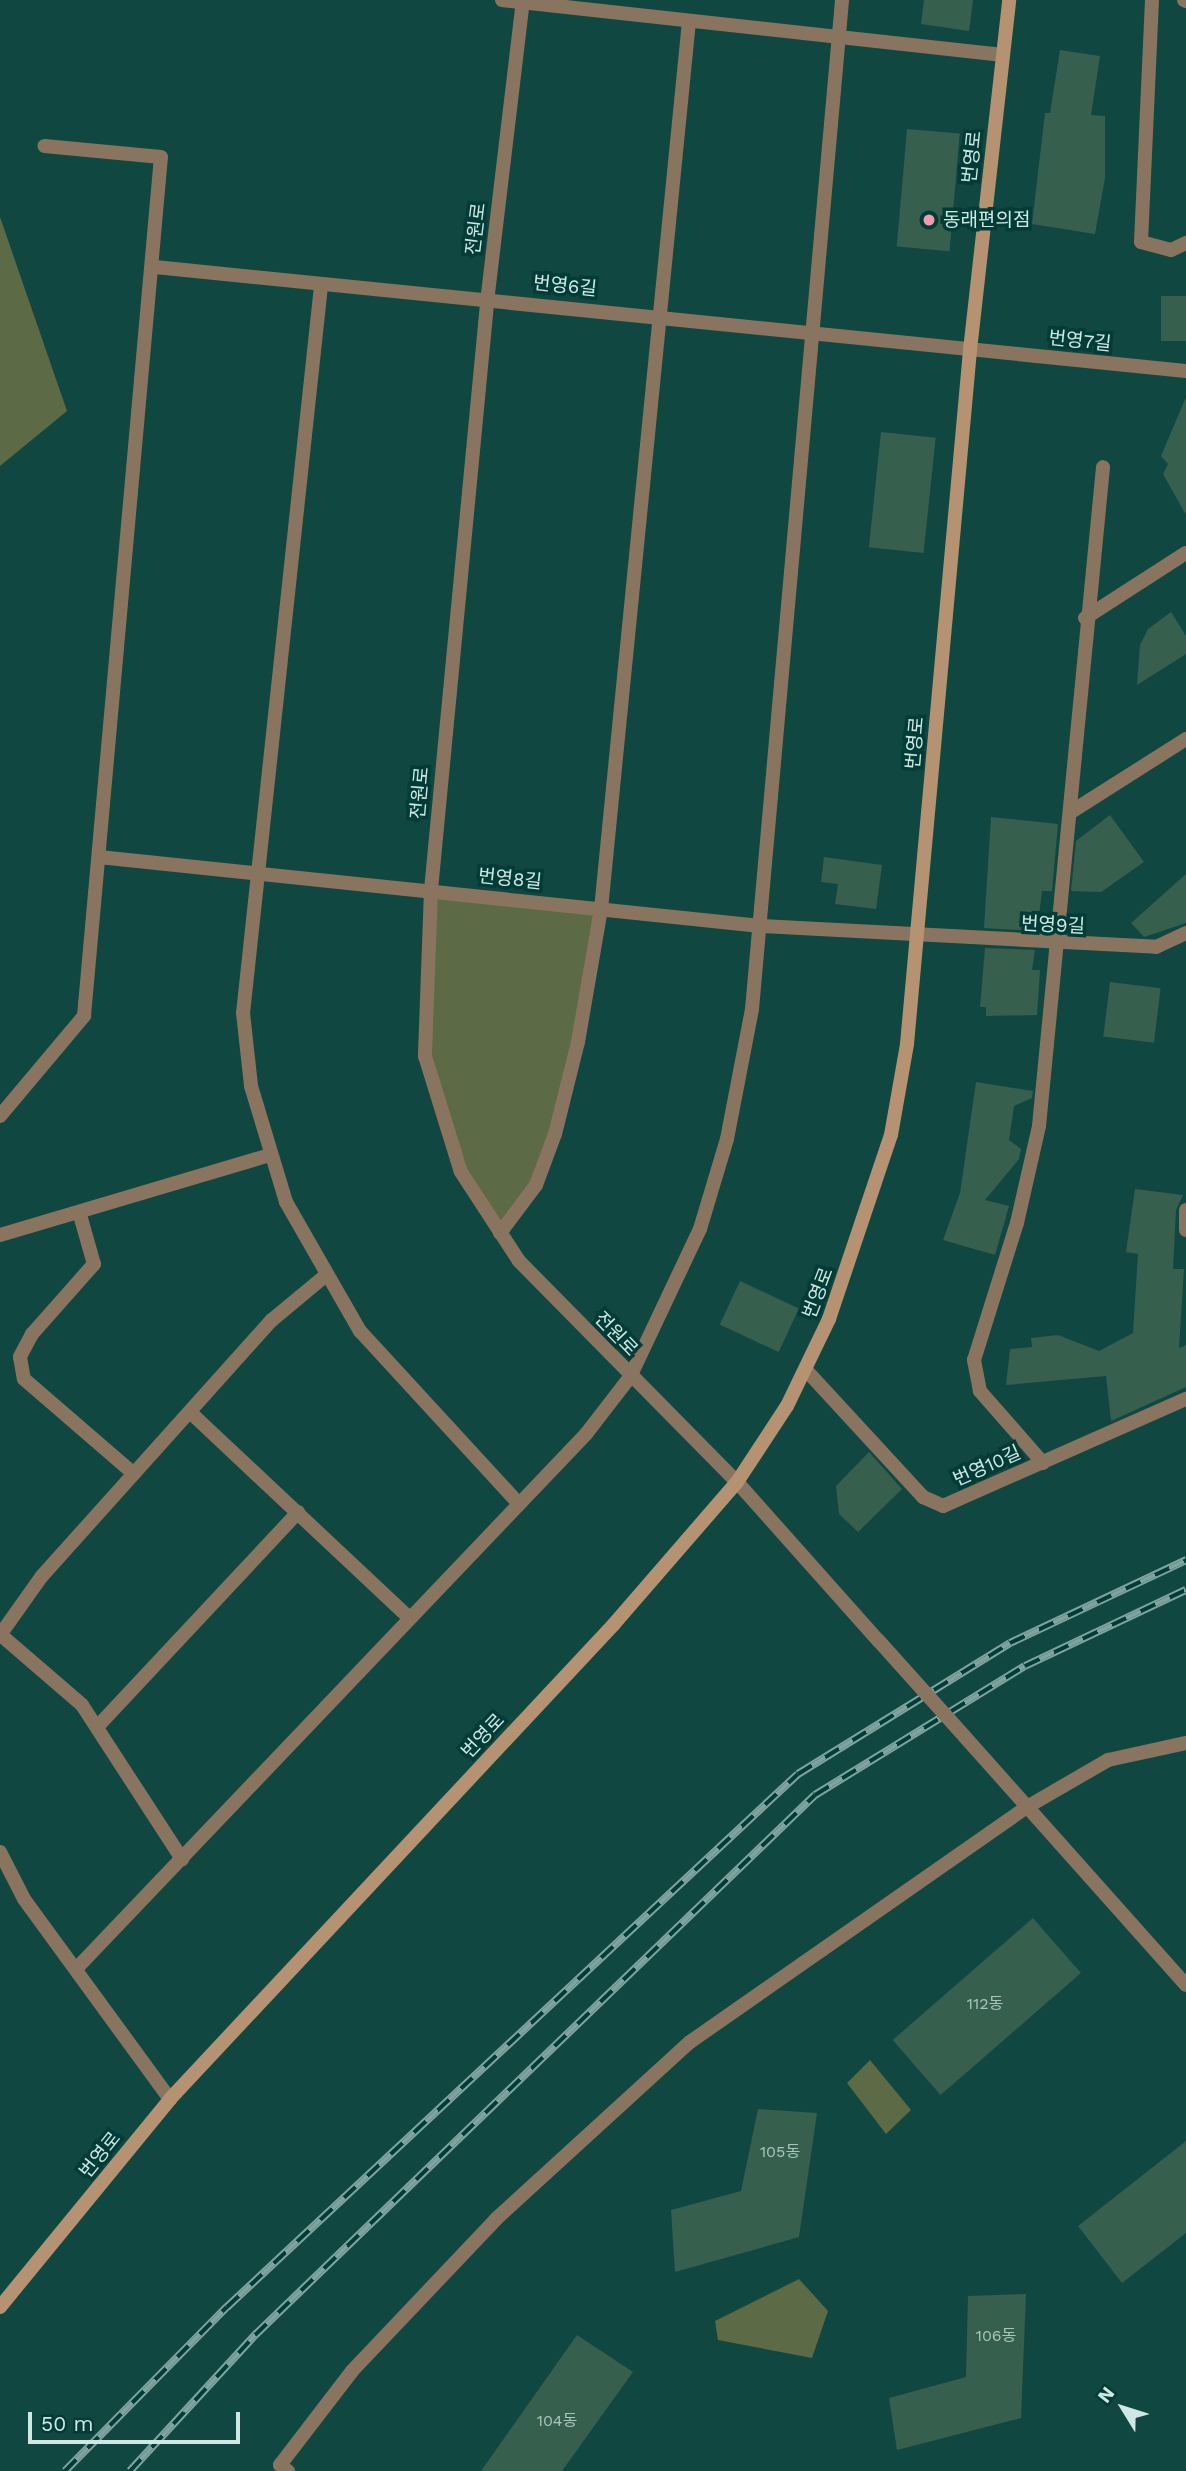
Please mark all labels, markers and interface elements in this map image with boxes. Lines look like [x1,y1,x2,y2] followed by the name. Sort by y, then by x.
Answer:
[958,130,986,184] street label: 번영로
[461,202,491,256] street label: 전원로
[943,209,1030,231] place label: 동래편의점
[921,212,937,228] marker: 동래편의점
[532,271,598,301] street label: 번영6길
[1047,326,1113,356] street label: 번영7길
[901,716,929,770] street label: 번영로
[406,766,434,820] street label: 전원로
[477,864,543,894] street label: 번영8길
[1020,912,1086,938] street label: 번영9길
[798,1264,838,1322] street label: 번영로
[590,1307,642,1361] street label: 전원로
[950,1441,1024,1491] street label: 번영10길
[457,1709,509,1763] street label: 번영로
[967,1994,1003,2014] house number: 112동
[75,2127,125,2183] street label: 번영로
[760,2142,800,2162] house number: 105동
[976,2326,1016,2346] house number: 106동
[1088,2373,1158,2443] north arrow
[1093,2382,1119,2407] text: N
[32,2398,243,2442] scale bar
[41,2411,93,2436] text: 50 m
[537,2411,577,2431] house number: 104동

